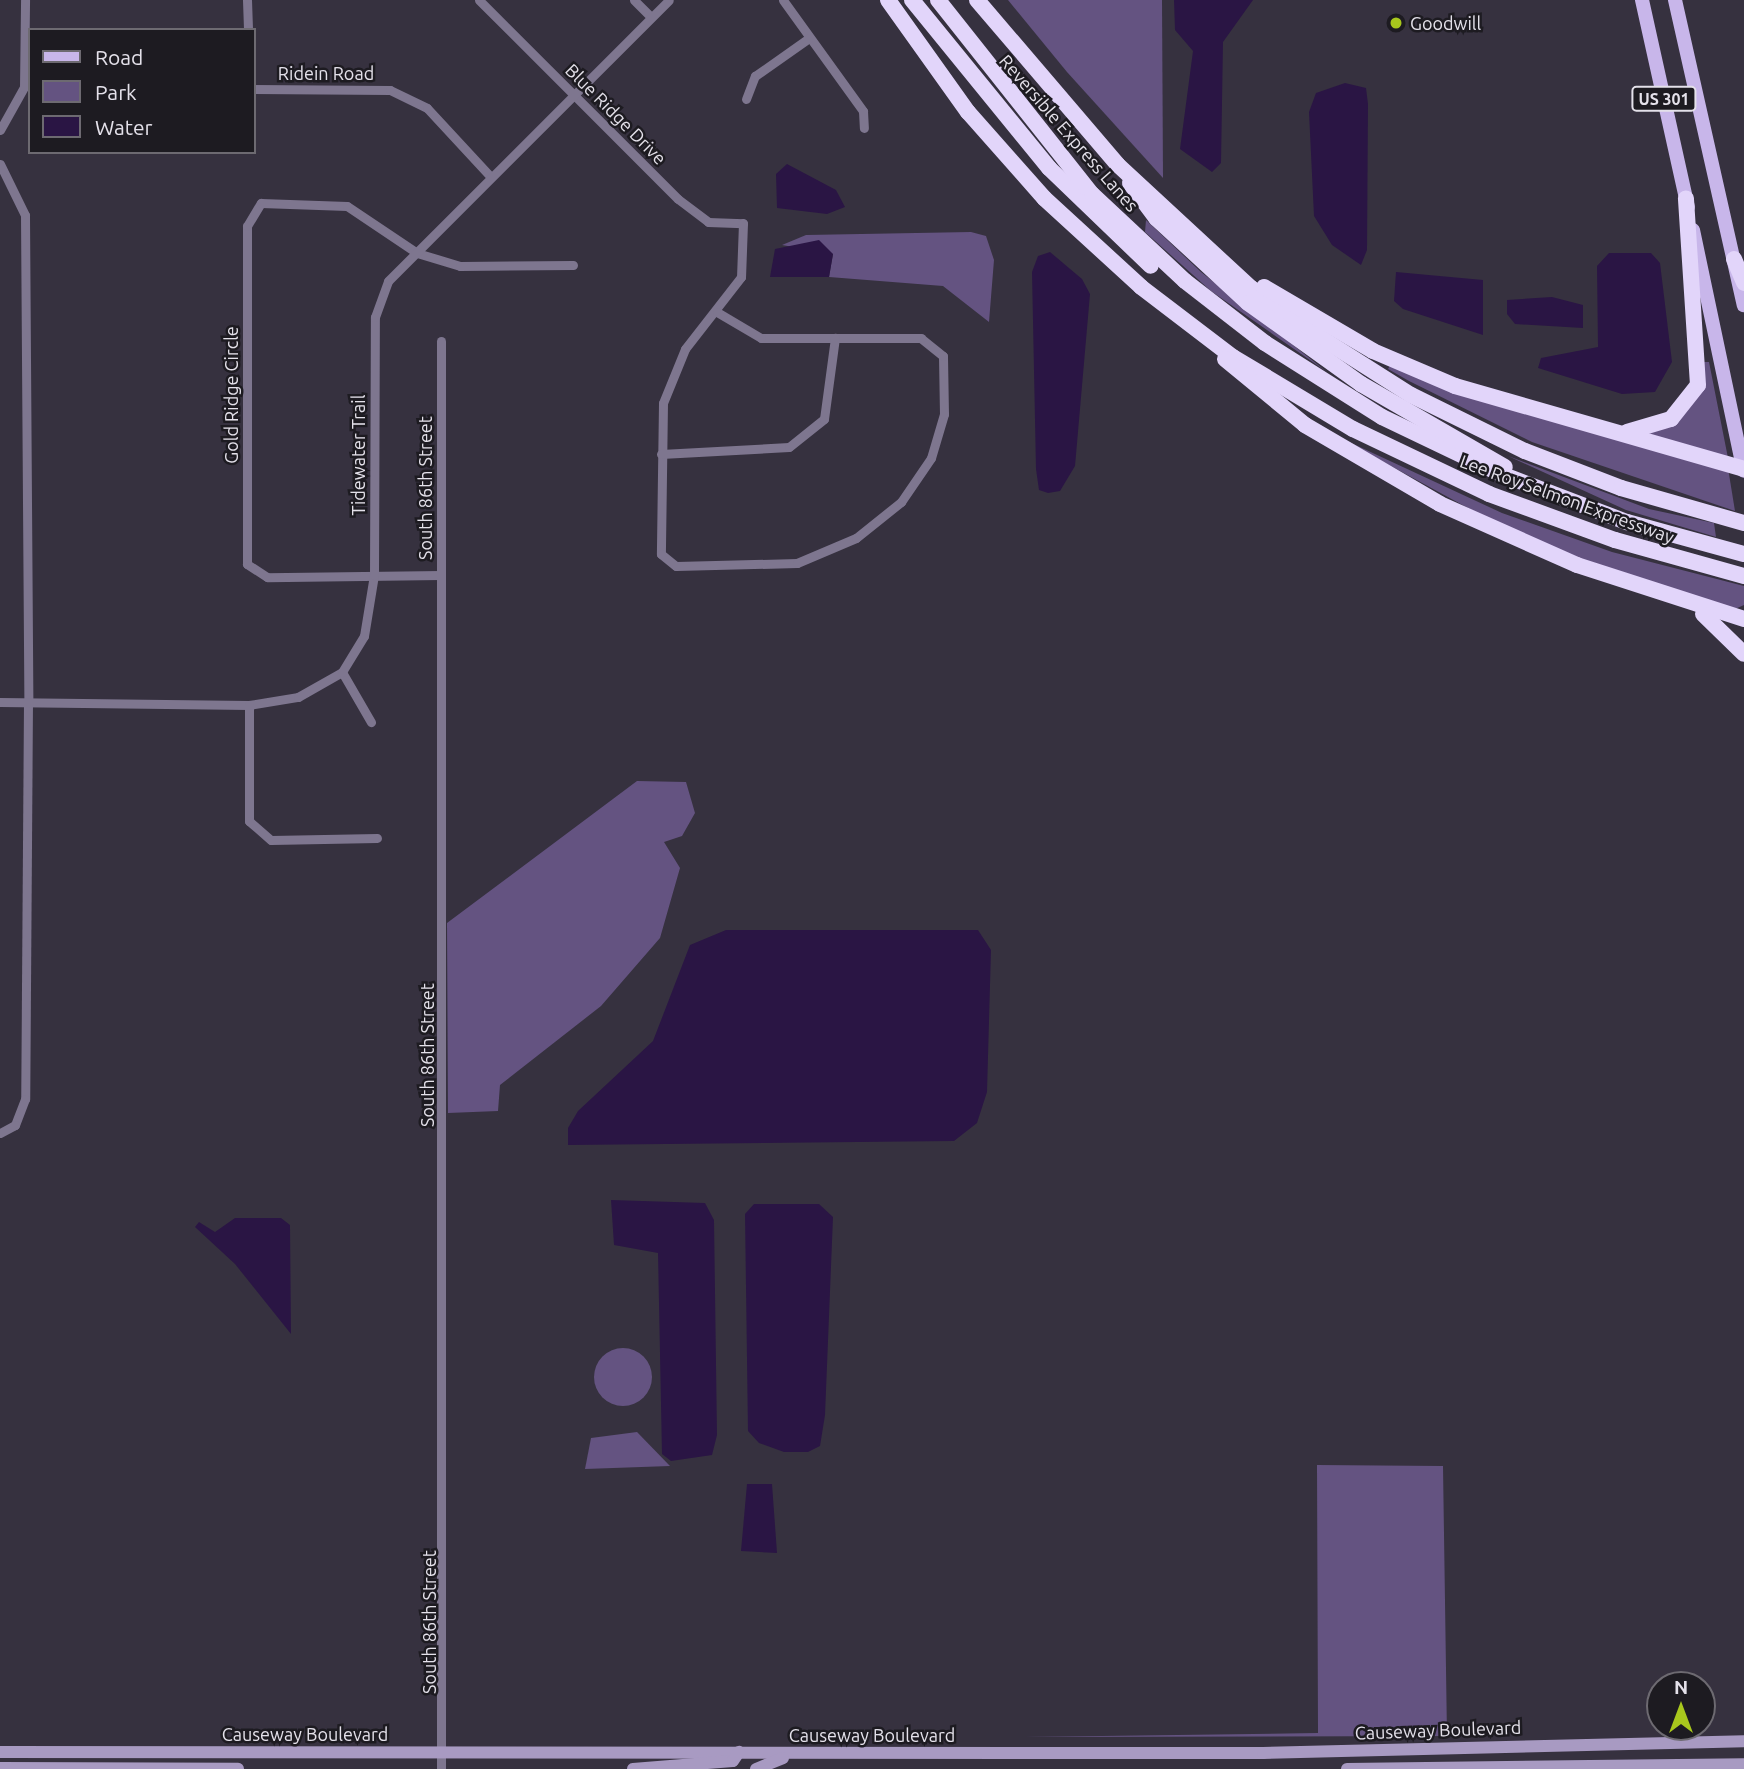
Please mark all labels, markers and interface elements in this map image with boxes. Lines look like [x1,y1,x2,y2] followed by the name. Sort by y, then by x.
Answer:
[1410,12,1481,34] place label: Goodwill
[1388,15,1404,31] marker: Goodwill
[28,28,256,154] legend
[95,45,143,69] text: Road
[995,50,1143,216] street label: Reversible Express Lanes
[561,59,671,169] street label: Blue Ridge Drive
[278,62,374,84] street label: Ridein Road
[95,80,137,104] text: Park
[1631,86,1697,111] road number: US 301
[95,115,153,139] text: Water
[220,326,242,464] street label: Gold Ridge Circle
[347,395,369,515] street label: Tidewater Trail
[414,416,436,560] street label: South 86th Street
[1457,450,1677,548] street label: Lee Roy Selmon Expressway
[416,983,438,1127] street label: South 86th Street
[418,1550,440,1694] street label: South 86th Street
[1646,1671,1716,1741] north arrow
[1674,1676,1688,1698] text: N
[1354,1716,1522,1744] street label: Causeway Boulevard
[222,1723,388,1745] street label: Causeway Boulevard
[789,1724,955,1746] street label: Causeway Boulevard

